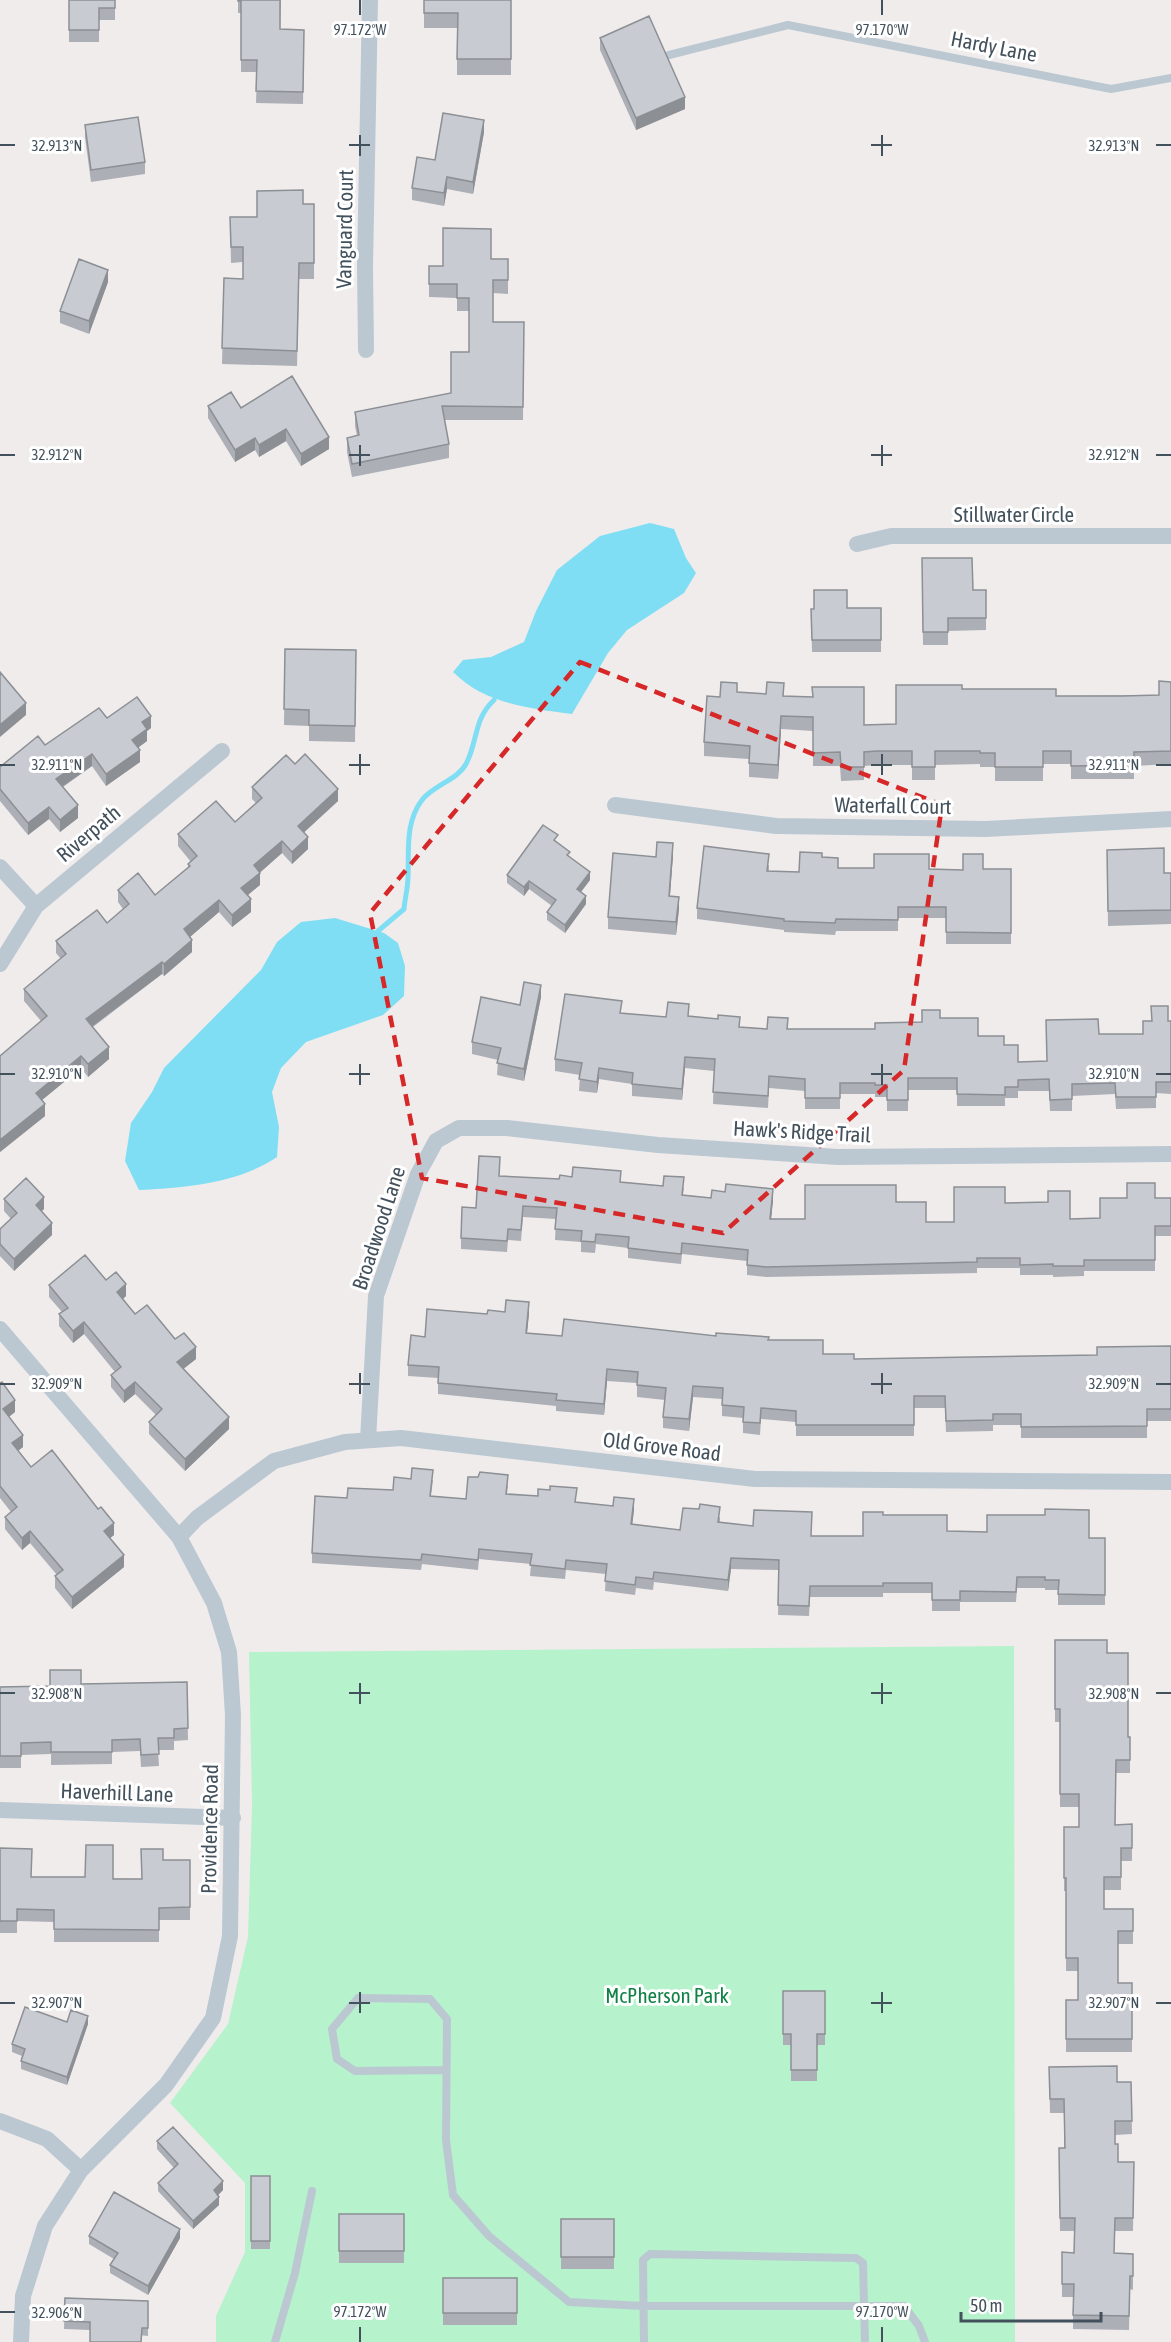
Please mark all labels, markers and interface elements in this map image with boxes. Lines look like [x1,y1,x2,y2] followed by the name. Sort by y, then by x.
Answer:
[334,21,387,38] text: 97.172°W
[856,21,909,38] text: 97.170°W
[949,26,1039,66] street label: Hardy Lane
[32,137,82,154] text: 32.913°N
[1089,137,1139,154] text: 32.913°N
[331,169,357,289] street label: Vanguard Court
[32,446,82,463] text: 32.912°N
[1089,446,1139,463] text: 32.912°N
[954,502,1074,526] street label: Stillwater Circle
[32,756,82,773] text: 32.911°N
[1089,756,1139,773] text: 32.911°N
[834,792,952,818] street label: Waterfall Court
[51,800,125,866] street label: Riverpath
[32,1065,82,1082] text: 32.910°N
[1089,1065,1139,1082] text: 32.910°N
[733,1115,872,1147] street label: Hawk's Ridge Trail
[347,1163,409,1293] street label: Broadwood Lane
[32,1375,82,1392] text: 32.909°N
[1089,1375,1139,1392] text: 32.909°N
[602,1427,722,1465] street label: Old Grove Road
[32,1685,82,1702] text: 32.908°N
[1089,1685,1139,1702] text: 32.908°N
[196,1764,222,1894] street label: Providence Road
[60,1778,174,1806] street label: Haverhill Lane
[605,1983,729,2007] park label: McPherson Park
[32,1994,82,2011] text: 32.907°N
[1089,1994,1139,2011] text: 32.907°N
[961,2285,1100,2323] scale bar
[970,2295,1002,2316] text: 50 m
[334,2303,387,2320] text: 97.172°W
[856,2303,909,2320] text: 97.170°W
[32,2304,82,2321] text: 32.906°N

